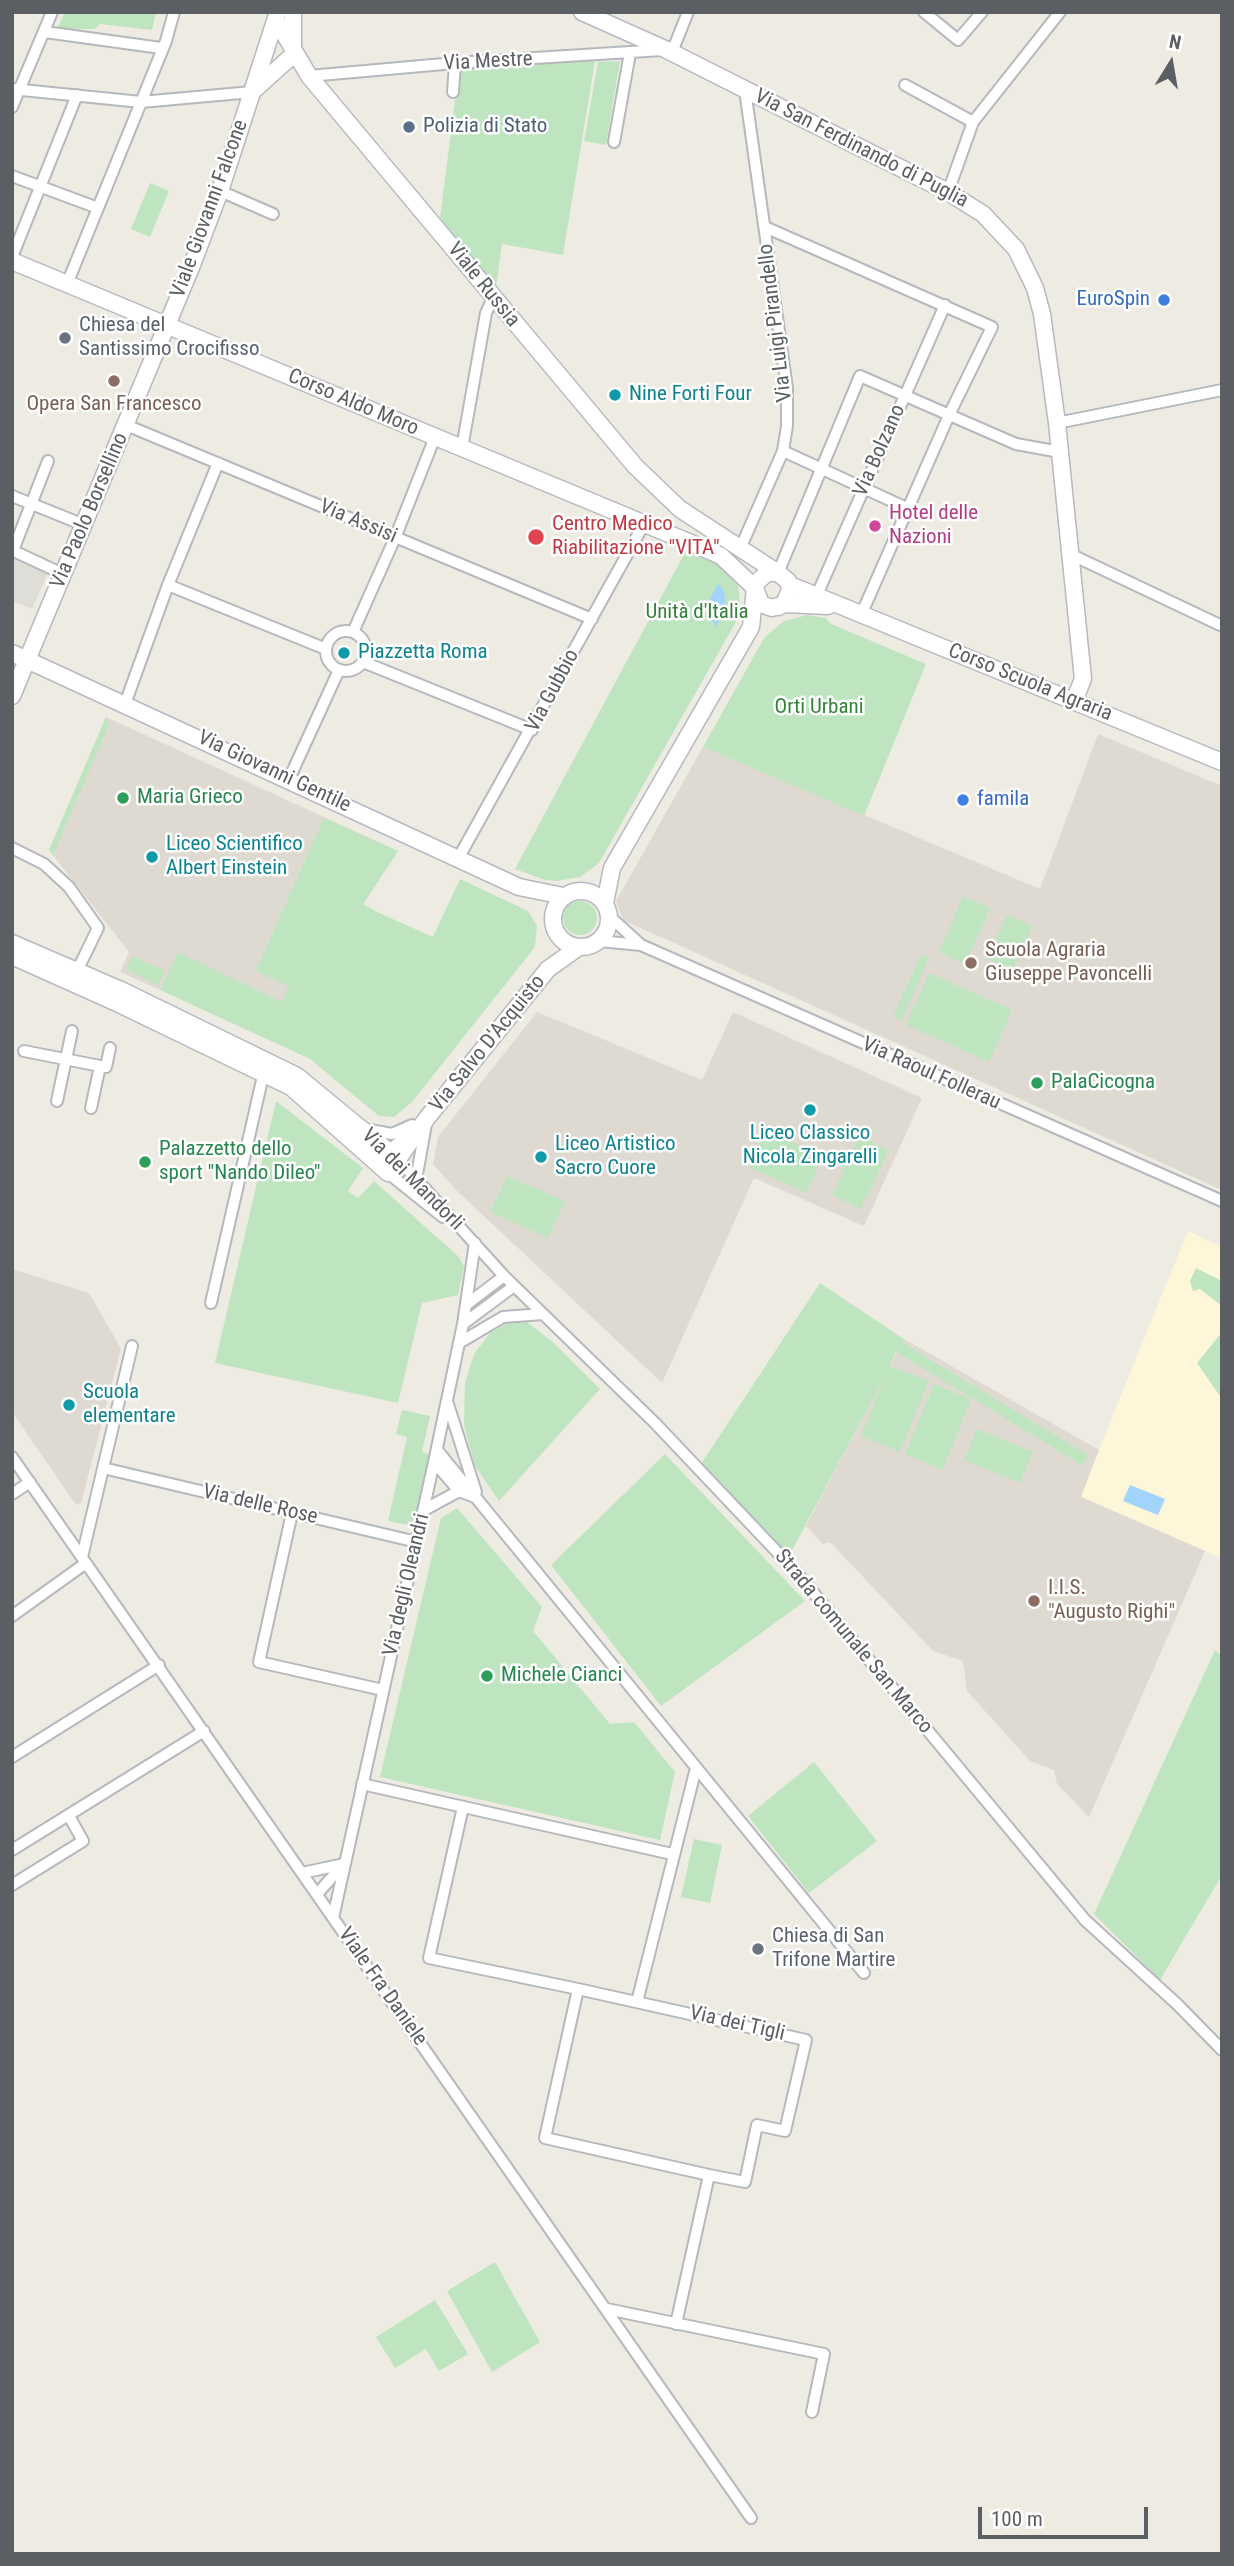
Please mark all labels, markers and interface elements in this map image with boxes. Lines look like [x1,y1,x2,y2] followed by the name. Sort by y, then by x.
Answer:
[1136,28,1206,98] north arrow
[1167,29,1183,54] text: N
[443,47,533,77] street label: Via Mestre
[750,84,972,214] street label: Via San Ferdinando di Puglia
[423,114,547,140] place label: Polizia di Stato
[166,117,254,301] street label: Viale Giovanni Falcone
[401,119,417,135] marker: Polizia di Stato
[441,238,525,332] street label: Viale Russia
[754,243,798,403] street label: Via Luigi Pirandello
[1077,287,1150,313] place label: EuroSpin
[1156,292,1172,308] marker: EuroSpin
[79,313,259,363] place label: Chiesa del Santissimo Crocifisso
[57,330,73,346] marker: Chiesa del Santissimo Crocifisso
[284,364,422,442] street label: Corso Aldo Moro
[106,373,122,389] marker: Opera San Francesco
[629,382,752,408] place label: Nine Forti Four
[607,387,623,403] marker: Nine Forti Four
[26,392,202,418] place label: Opera San Francesco
[849,401,911,501] street label: Via Bolzano
[46,429,134,593] street label: Via Paolo Borsellino
[315,494,401,550] street label: Via Assisi
[889,501,978,551] place label: Hotel delle Nazioni
[552,512,720,562] place label: Centro Medico Riabilitazione "VITA"
[867,518,883,534] marker: Hotel delle Nazioni
[526,527,546,547] marker: Centro Medico Riabilitazione "VITA"
[645,600,749,626] park label: Unità d'Italia
[944,639,1116,727] street label: Corso Scuola Agraria
[358,640,487,666] place label: Piazzetta Roma
[336,645,352,661] marker: Piazzetta Roma
[521,645,585,737] street label: Via Gubbio
[775,695,863,721] park label: Orti Urbani
[193,725,355,819] street label: Via Giovanni Gentile
[137,785,243,811] place label: Maria Grieco
[977,787,1029,813] place label: famila
[115,790,131,806] marker: Maria Grieco
[955,792,971,808] marker: famila
[166,832,303,882] place label: Liceo Scientifico Albert Einstein
[144,849,160,865] marker: Liceo Scientifico Albert Einstein
[985,938,1152,988] place label: Scuola Agraria Giuseppe Pavoncelli
[963,955,979,971] marker: Scuola Agraria Giuseppe Pavoncelli
[425,970,551,1118] street label: Via Salvo D'Acquisto
[858,1032,1004,1116] street label: Via Raoul Follerau
[1051,1070,1155,1096] place label: PalaCicogna
[1029,1075,1045,1091] marker: PalaCicogna
[802,1102,818,1118] marker: Liceo Classico Nicola Zingarelli
[743,1121,877,1171] place label: Liceo Classico Nicola Zingarelli
[356,1124,468,1236] street label: Via dei Mandorli
[555,1132,676,1182] place label: Liceo Artistico Sacro Cuore
[159,1137,321,1187] place label: Palazzetto dello sport "Nando Dileo"
[533,1149,549,1165] marker: Liceo Artistico Sacro Cuore
[137,1154,153,1170] marker: Palazzetto dello sport "Nando Dileo"
[83,1380,176,1430] place label: Scuola elementare
[61,1397,77,1413] marker: Scuola elementare
[200,1480,320,1530] street label: Via delle Rose
[378,1511,436,1659] street label: Via degli Oleandri
[769,1545,937,1739] street label: Strada comunale San Marco
[1048,1576,1175,1626] place label: I.I.S. "Augusto Righi"
[1026,1593,1042,1609] marker: I.I.S. "Augusto Righi"
[501,1663,622,1689] place label: Michele Cianci
[479,1668,495,1684] marker: Michele Cianci
[332,1923,432,2051] street label: Viale Fra Daniele
[772,1924,895,1974] place label: Chiesa di San Trifone Martire
[750,1941,766,1957] marker: Chiesa di San Trifone Martire
[687,2001,787,2047] street label: Via dei Tigli
[982,2492,1152,2536] scale bar
[991,2507,1043,2531] text: 100 m

